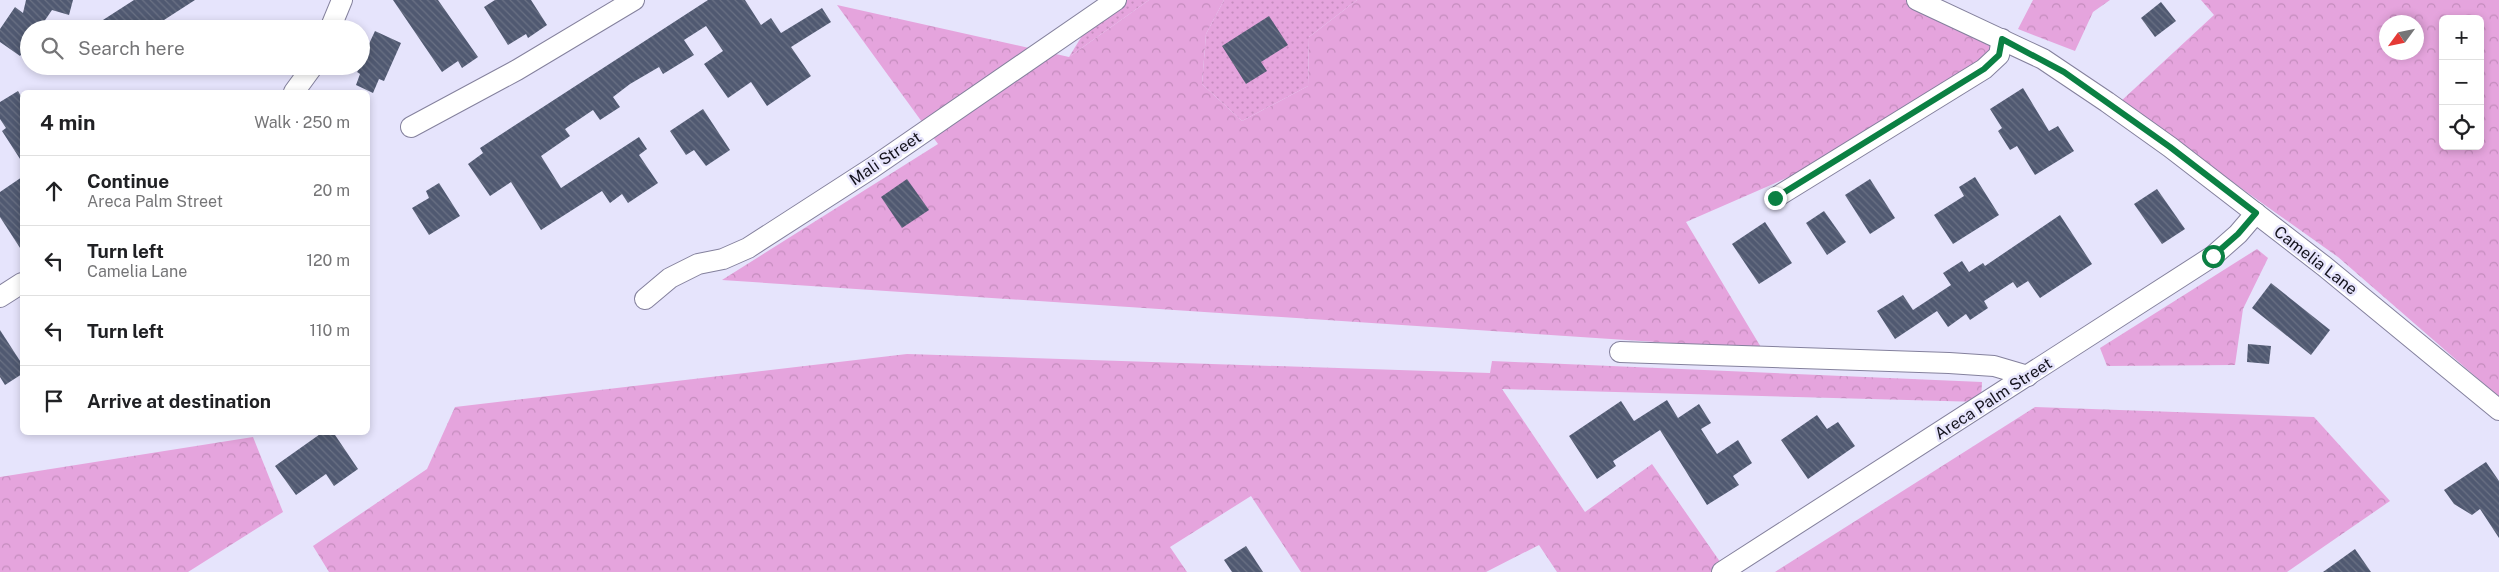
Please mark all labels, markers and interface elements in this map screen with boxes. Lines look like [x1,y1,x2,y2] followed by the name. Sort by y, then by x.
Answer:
[2379,15,2424,60] north arrow
[2439,15,2484,150] map controls
[2439,15,2484,60] button: +
[20,20,370,75] search box
[38,34,66,62] icon: search
[78,37,185,59] text: Search here
[2439,60,2484,105] button: −
[2439,105,2484,150] button: locate
[40,110,95,135] text: 4 min
[254,113,350,132] text: Walk · 250 m
[846,128,925,189] street label: Mali Street
[87,170,169,192] text: Continue
[40,177,68,205] icon: ahead
[313,181,350,200] text: 20 m
[1764,187,1787,210] route end
[87,192,223,211] text: Areca Palm Street
[2270,222,2361,299] street label: Camelia Lane
[87,240,164,262] text: Turn left
[2202,245,2225,268] route start
[40,247,68,275] icon: left
[306,251,350,270] text: 120 m
[87,262,187,281] text: Camelia Lane
[40,317,68,345] icon: left
[87,320,164,342] text: Turn left
[309,321,350,340] text: 110 m
[1931,353,2055,443] street label: Areca Palm Street
[40,387,68,415] icon: arrive
[87,390,271,412] text: Arrive at destination

